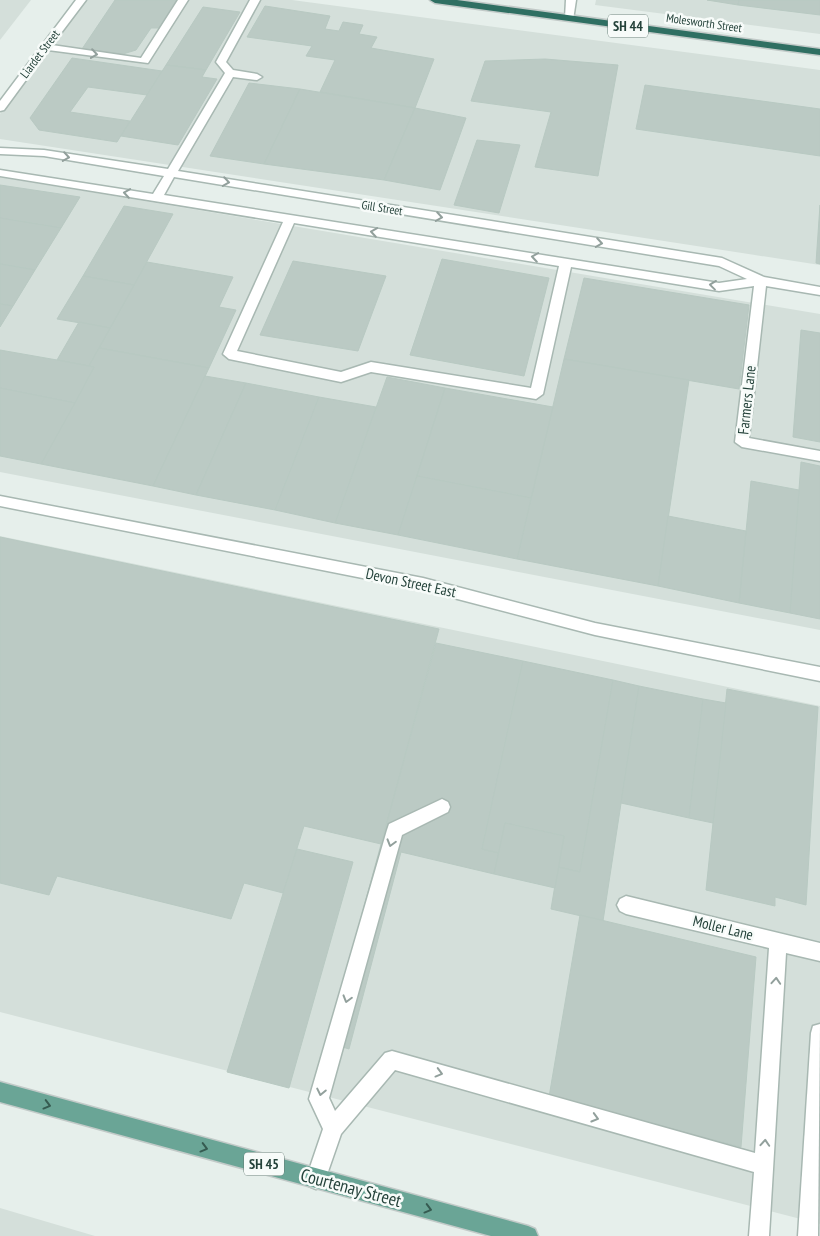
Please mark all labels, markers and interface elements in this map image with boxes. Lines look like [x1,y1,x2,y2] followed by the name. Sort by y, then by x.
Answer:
[665,10,744,35] street label: Molesworth Street
[608,15,648,38] road number: SH 44
[17,26,63,81] street label: Liardet Street
[90,48,98,59] one-way arrow
[62,151,70,161] one-way arrow
[222,177,231,187] one-way arrow
[123,188,132,198] one-way arrow
[360,197,404,218] street label: Gill Street
[434,211,443,221] one-way arrow
[370,227,378,238] one-way arrow
[595,237,603,247] one-way arrow
[530,253,539,263] one-way arrow
[708,280,716,291] one-way arrow
[733,364,760,435] street label: Farmers Lane
[364,564,458,601] street label: Devon Street East
[386,839,397,847] one-way arrow
[691,911,755,944] street label: Moller Lane
[770,976,781,984] one-way arrow
[342,995,352,1003] one-way arrow
[435,1068,443,1078] one-way arrow
[317,1087,327,1096] one-way arrow
[42,1099,51,1109] one-way arrow
[591,1112,599,1122] one-way arrow
[760,1139,771,1147] one-way arrow
[199,1142,207,1152] one-way arrow
[244,1152,284,1176] road number: SH 45
[298,1163,404,1212] street label: Courtenay Street
[424,1203,432,1214] one-way arrow

